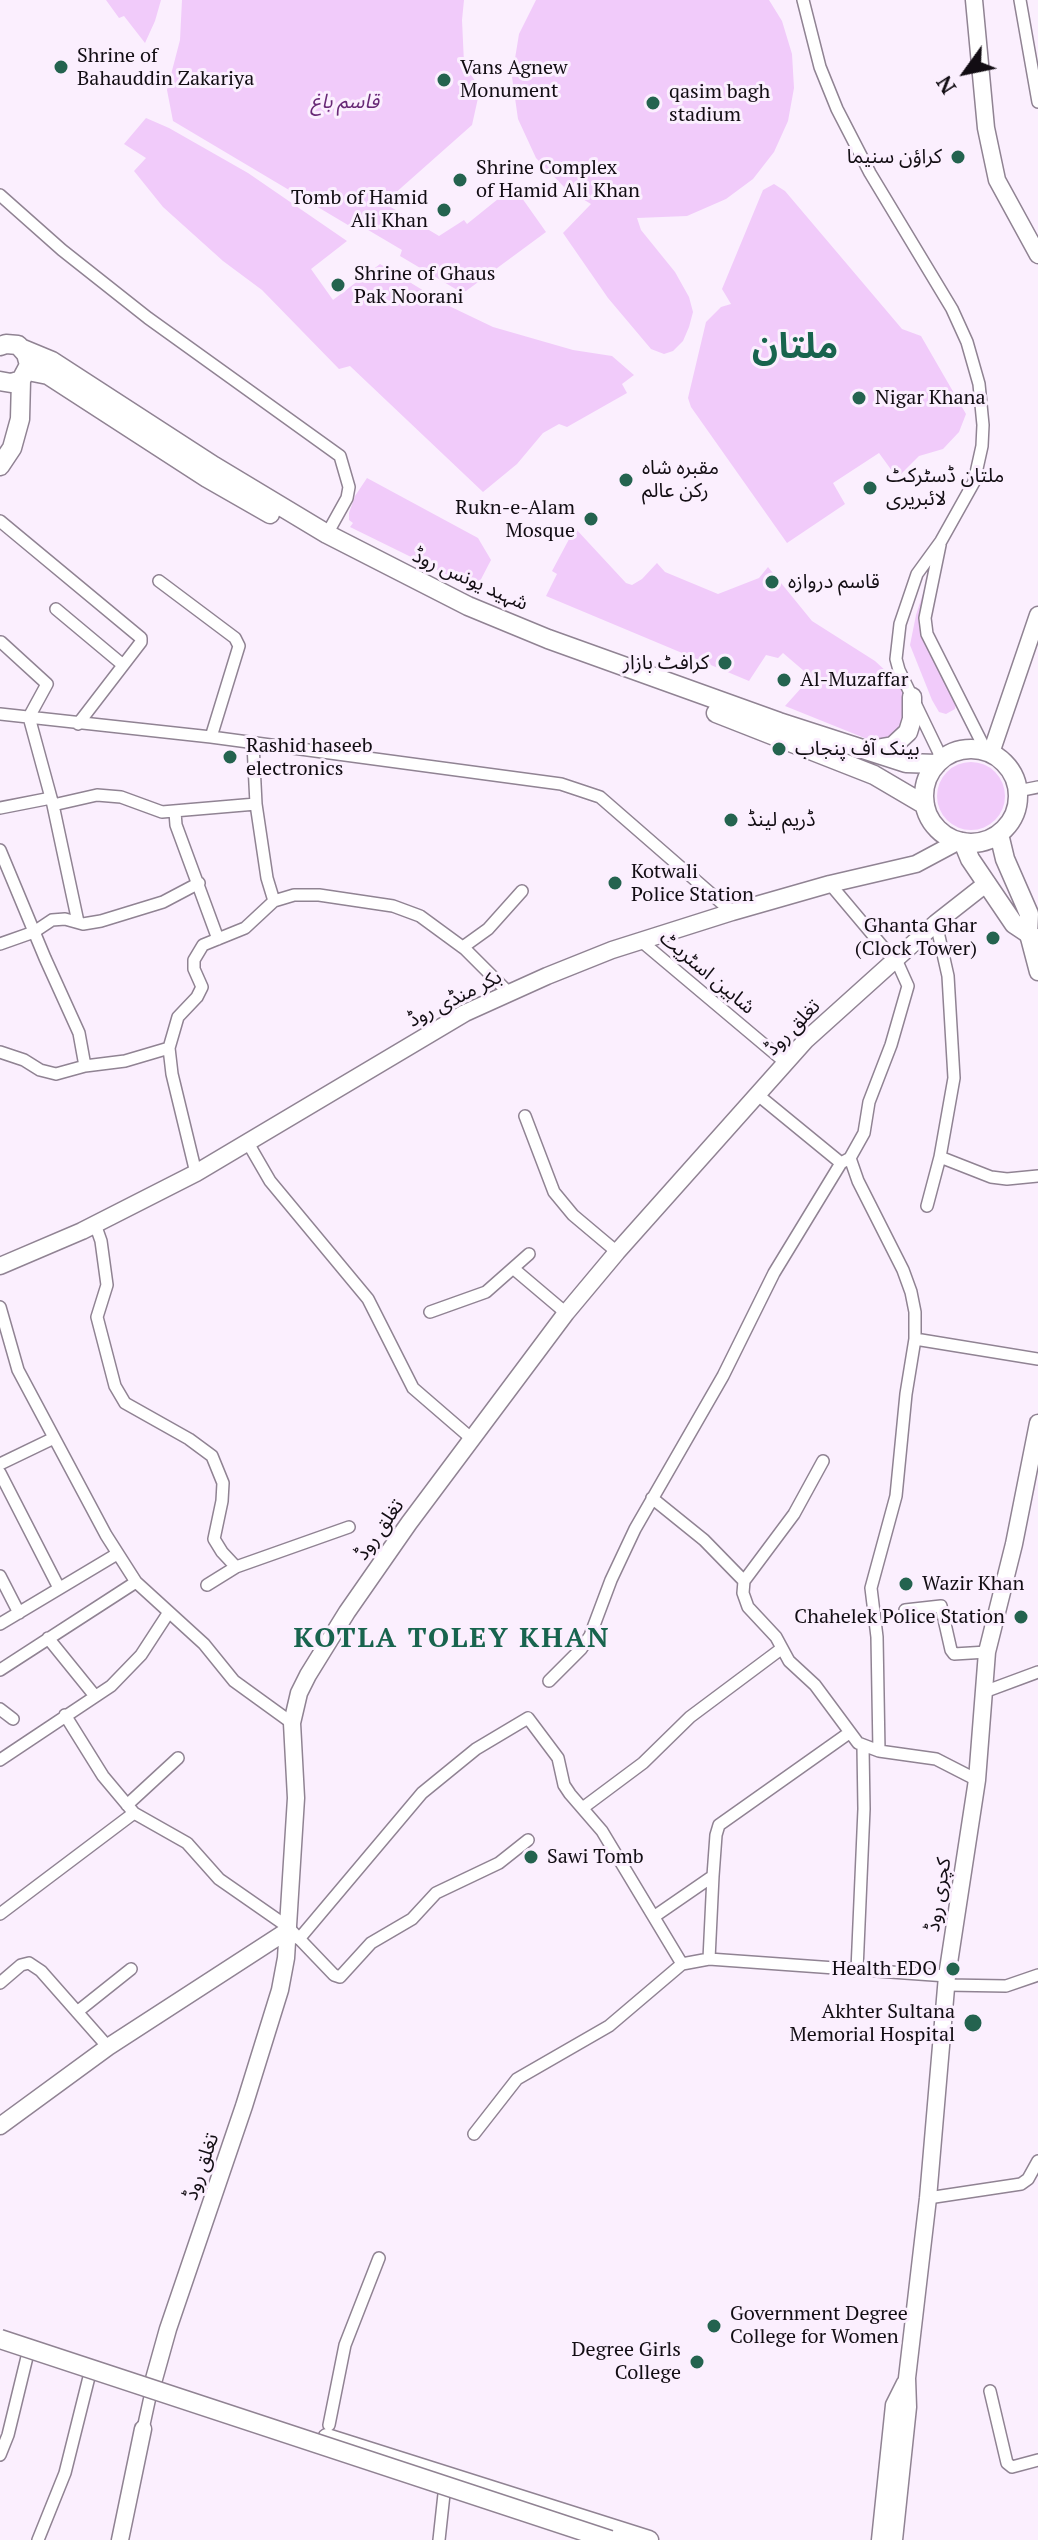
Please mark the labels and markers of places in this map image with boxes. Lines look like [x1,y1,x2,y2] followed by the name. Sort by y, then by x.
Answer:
[77,44,254,91] place label: Shrine of Bahauddin Zakariya
[460,56,567,103] place label: Vans Agnew Monument
[52,58,70,76] marker: Shrine of Bahauddin Zakariya
[435,71,453,89] marker: Vans Agnew Monument
[669,80,770,127] place label: qasim bagh stadium
[644,94,662,112] marker: qasim bagh stadium
[847,145,942,169] place label: کراؤن سنیما
[949,148,967,166] marker: کراؤن سنیما
[476,156,640,203] place label: Shrine Complex of Hamid Ali Khan
[451,171,469,189] marker: Shrine Complex of Hamid Ali Khan
[291,186,428,233] place label: Tomb of Hamid Ali Khan
[435,201,453,219] marker: Tomb of Hamid Ali Khan
[354,262,495,309] place label: Shrine of Ghaus Pak Noorani
[329,276,347,294] marker: Shrine of Ghaus Pak Noorani
[875,386,986,410] place label: Nigar Khana
[850,389,868,407] marker: Nigar Khana
[642,456,719,503] place label: مقبرہ شاہ رکن عالم
[886,464,1004,511] place label: ملتان ڈسٹرکٹ لائبریری
[617,471,635,489] marker: مقبرہ شاہ رکن عالم
[861,479,879,497] marker: ملتان ڈسٹرکٹ لائبریری
[455,496,575,543] place label: Rukn-e-Alam Mosque
[582,510,600,528] marker: Rukn-e-Alam Mosque
[788,570,880,594] place label: قاسم دروازہ
[763,573,781,591] marker: قاسم دروازہ
[623,651,709,675] place label: کرافٹ بازار
[716,654,734,672] marker: کرافٹ بازار
[800,668,908,692] place label: Al-Muzaffar
[775,671,793,689] marker: Al-Muzaffar
[246,734,373,781] place label: Rashid haseeb electronics
[795,737,920,761] place label: بینک آف پنجاب
[770,740,788,758] marker: بینک آف پنجاب
[221,748,239,766] marker: Rashid haseeb electronics
[747,808,816,832] place label: ڈریم لینڈ
[722,811,740,829] marker: ڈریم لینڈ
[631,860,754,907] place label: Kotwali Police Station
[606,874,624,892] marker: Kotwali Police Station
[855,914,977,961] place label: Ghanta Ghar (Clock Tower)
[984,929,1002,947] marker: Ghanta Ghar (Clock Tower)
[922,1572,1024,1596] place label: Wazir Khan
[897,1575,915,1593] marker: Wazir Khan
[794,1605,1005,1629] place label: Chahelek Police Station
[1012,1608,1030,1626] marker: Chahelek Police Station
[547,1845,644,1869] place label: Sawi Tomb
[522,1848,540,1866] marker: Sawi Tomb
[832,1957,937,1981] place label: Health EDO
[944,1960,962,1978] marker: Health EDO
[789,2000,955,2047] place label: Akhter Sultana Memorial Hospital
[962,2012,984,2034] marker: Akhter Sultana Memorial Hospital
[730,2302,908,2349] place label: Government Degree College for Women
[705,2317,723,2335] marker: Government Degree College for Women
[571,2338,681,2385] place label: Degree Girls College
[688,2353,706,2371] marker: Degree Girls College

